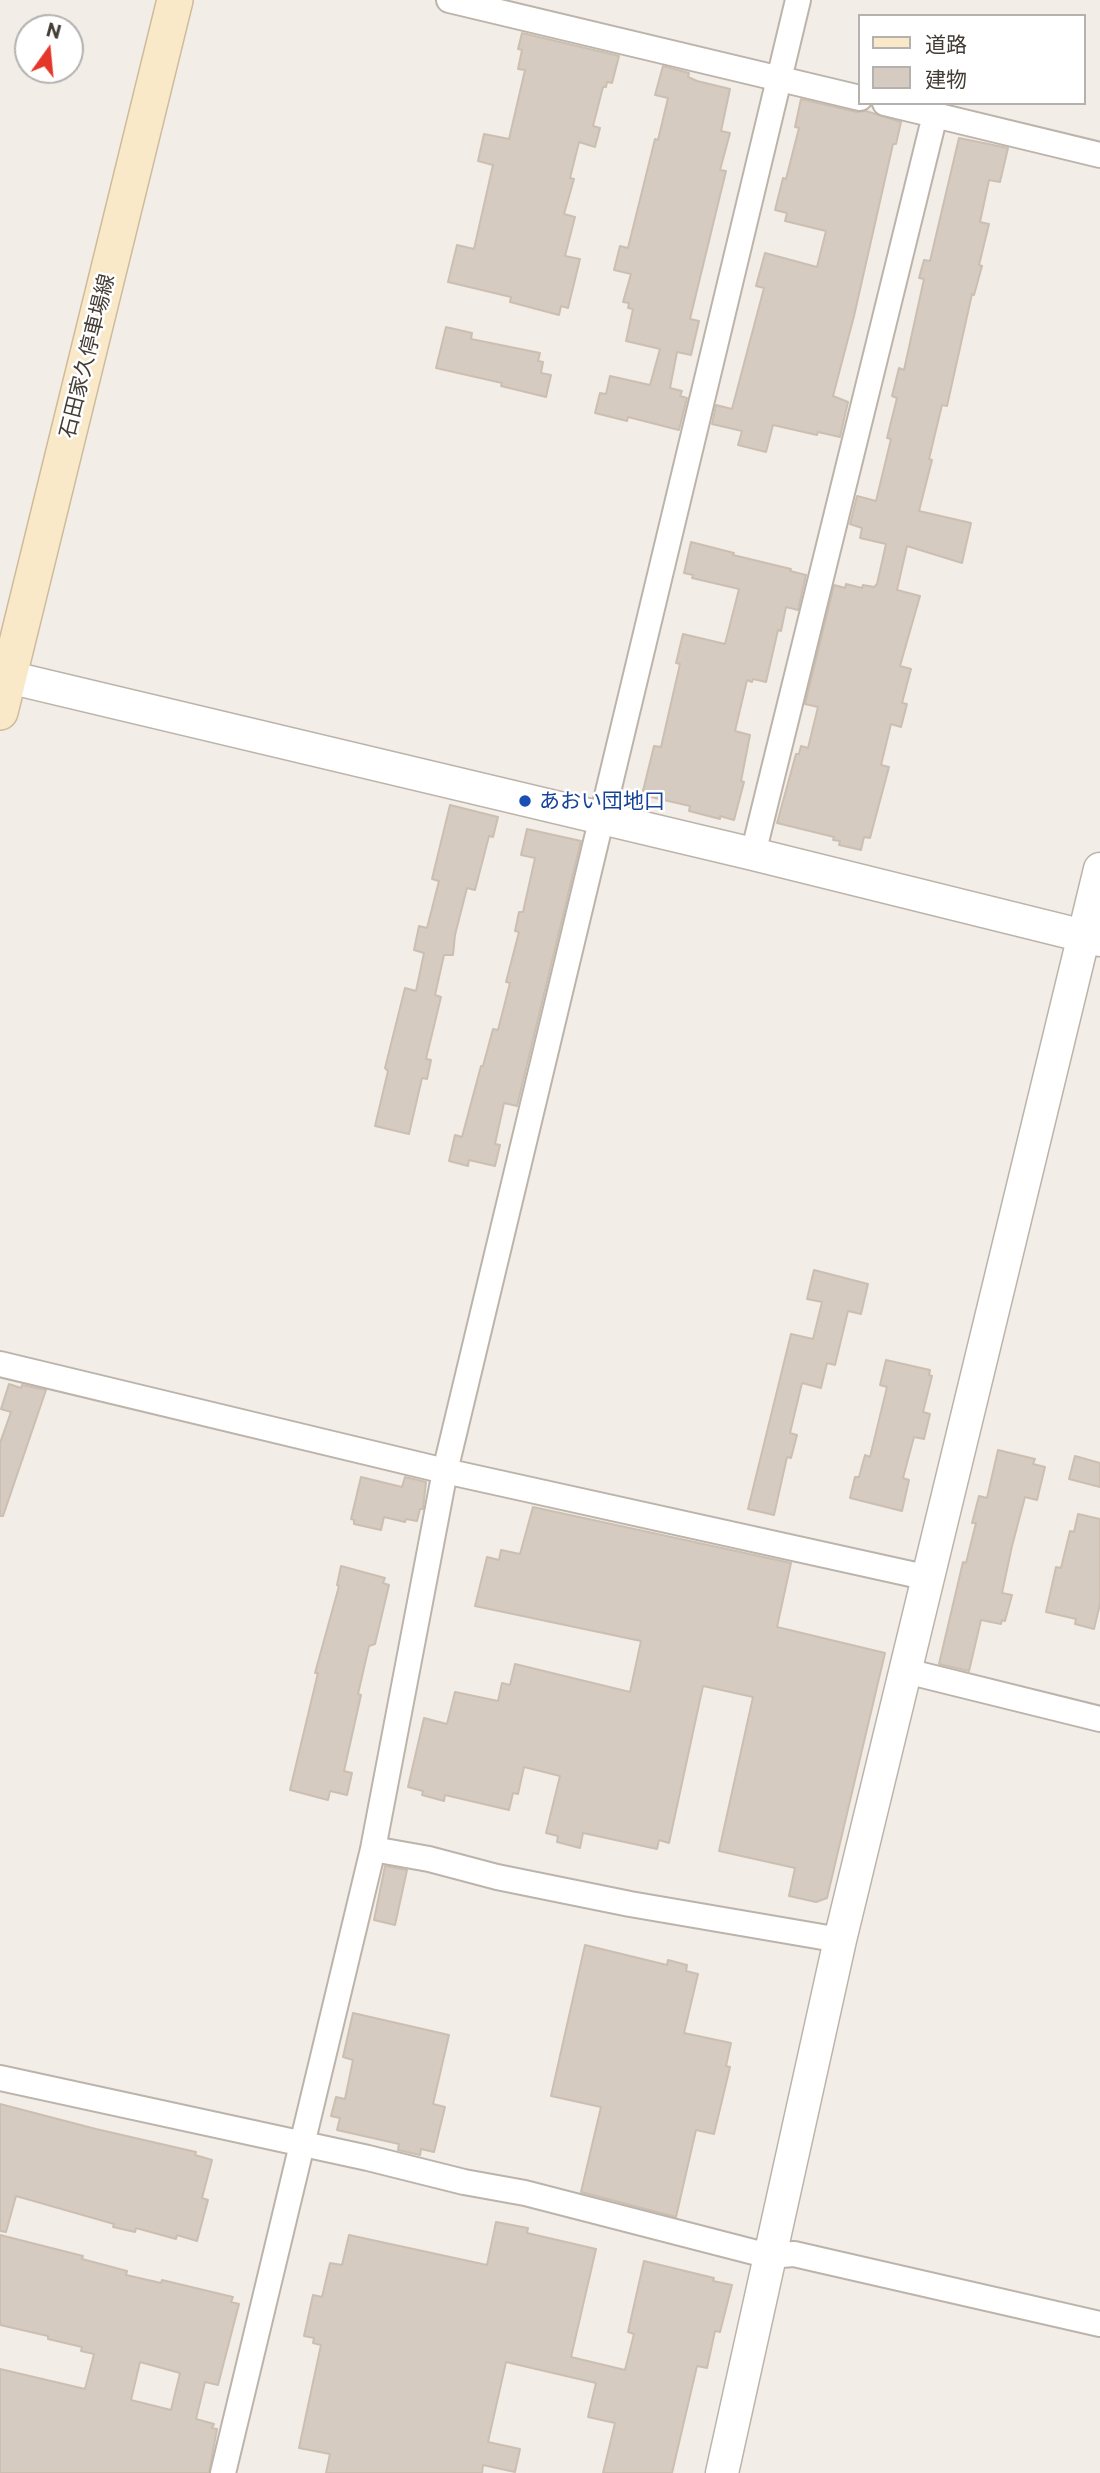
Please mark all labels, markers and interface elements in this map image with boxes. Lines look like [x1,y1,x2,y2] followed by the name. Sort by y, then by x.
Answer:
[14,14,84,84] north arrow
[858,14,1086,105] legend
[44,17,64,43] text: N
[925,31,967,56] text: 道路
[925,66,967,91] text: 建物
[54,271,120,441] street label: 石田家久停車場線
[539,788,665,814] place label: あおい団地口
[517,793,533,809] marker: あおい団地口

